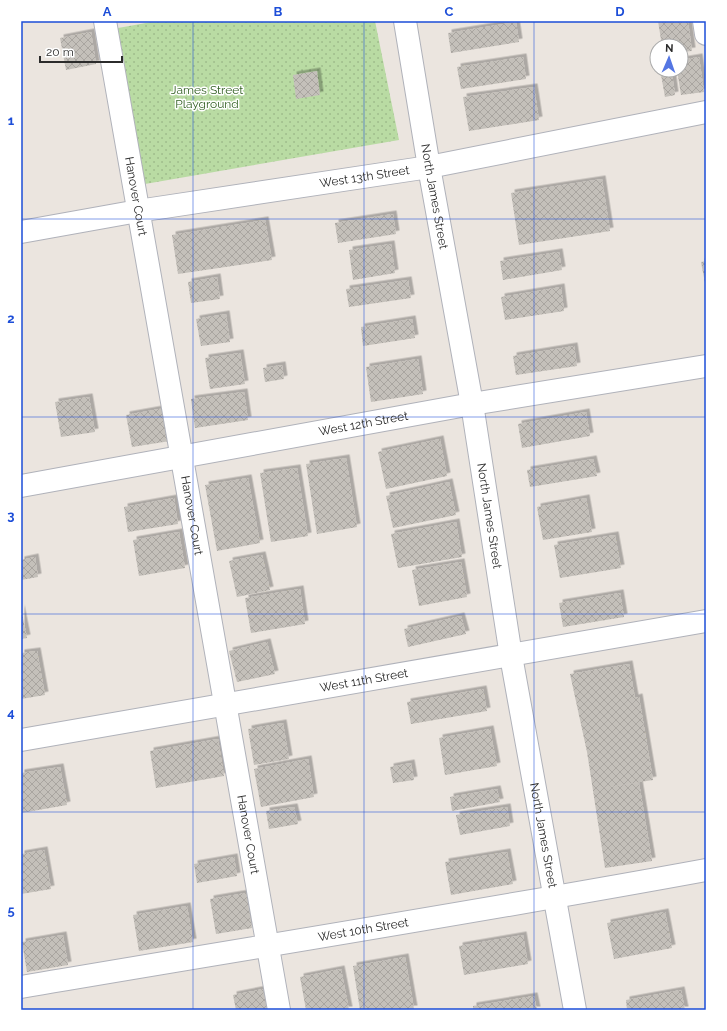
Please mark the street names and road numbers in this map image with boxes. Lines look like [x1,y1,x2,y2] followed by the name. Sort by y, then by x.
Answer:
[418,143,451,250] street label: North James Street
[122,156,150,237] street label: Hanover Court
[319,163,410,190] street label: West 13th Street
[318,409,409,439] street label: West 12th Street
[474,462,504,570] street label: North James Street
[178,475,206,556] street label: Hanover Court
[319,666,409,695] street label: West 11th Street
[527,781,560,889] street label: North James Street
[234,794,262,875] street label: Hanover Court
[317,915,410,944] street label: West 10th Street

